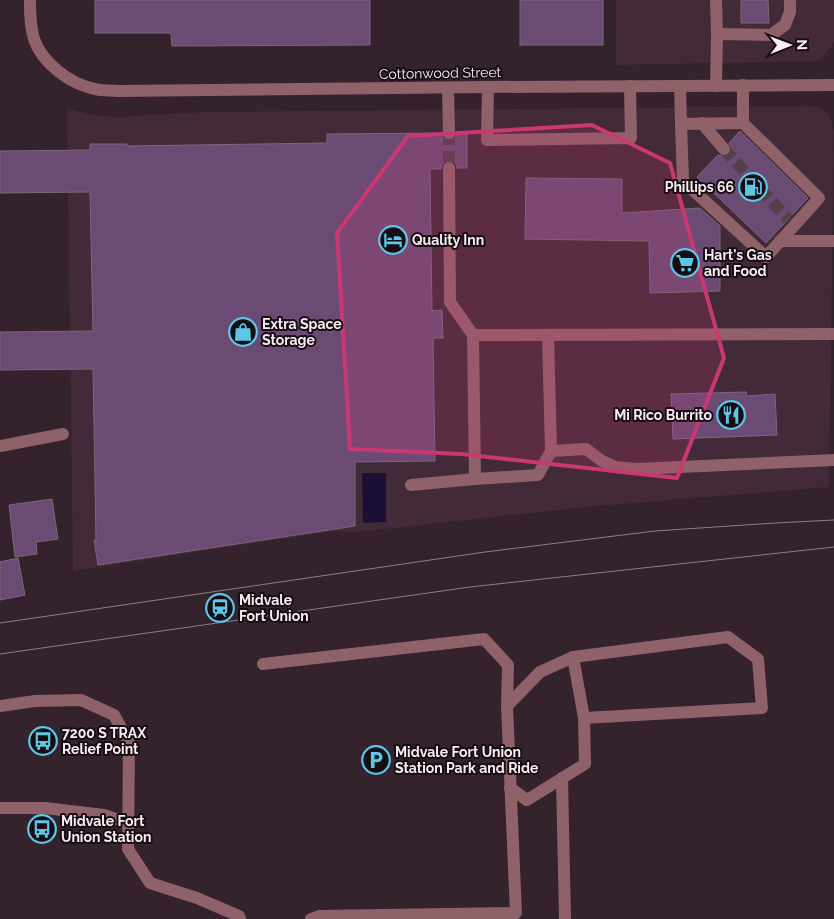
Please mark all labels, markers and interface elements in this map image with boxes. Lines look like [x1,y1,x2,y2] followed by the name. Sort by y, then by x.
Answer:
[764,20,814,70] north arrow
[794,39,810,50] text: N
[379,64,502,82] street label: Cottonwood Street
[738,172,768,202] fuel station icon: Phillips 66
[665,179,734,195] place label: Phillips 66
[378,225,408,255] hotel icon: Quality Inn
[412,232,484,248] place label: Quality Inn
[704,247,772,279] place label: Hart's Gas and Food
[670,248,700,278] supermarket icon: Hart's Gas and Food
[262,316,342,348] place label: Extra Space Storage
[228,317,258,347] shop icon: Extra Space Storage
[716,400,746,430] restaurant icon: Mi Rico Burrito
[614,407,713,423] place label: Mi Rico Burrito
[239,592,309,624] place label: Midvale Fort Union
[205,593,235,623] station icon: Midvale Fort Union
[62,725,147,757] place label: 7200 S TRAX Relief Point
[28,726,58,756] bus stop icon: 7200 S TRAX Relief Point
[395,744,539,776] place label: Midvale Fort Union Station Park and Ride
[361,745,391,775] parking icon: Midvale Fort Union Station Park and Ride
[61,813,151,845] place label: Midvale Fort Union Station
[27,814,57,844] bus stop icon: Midvale Fort Union Station

